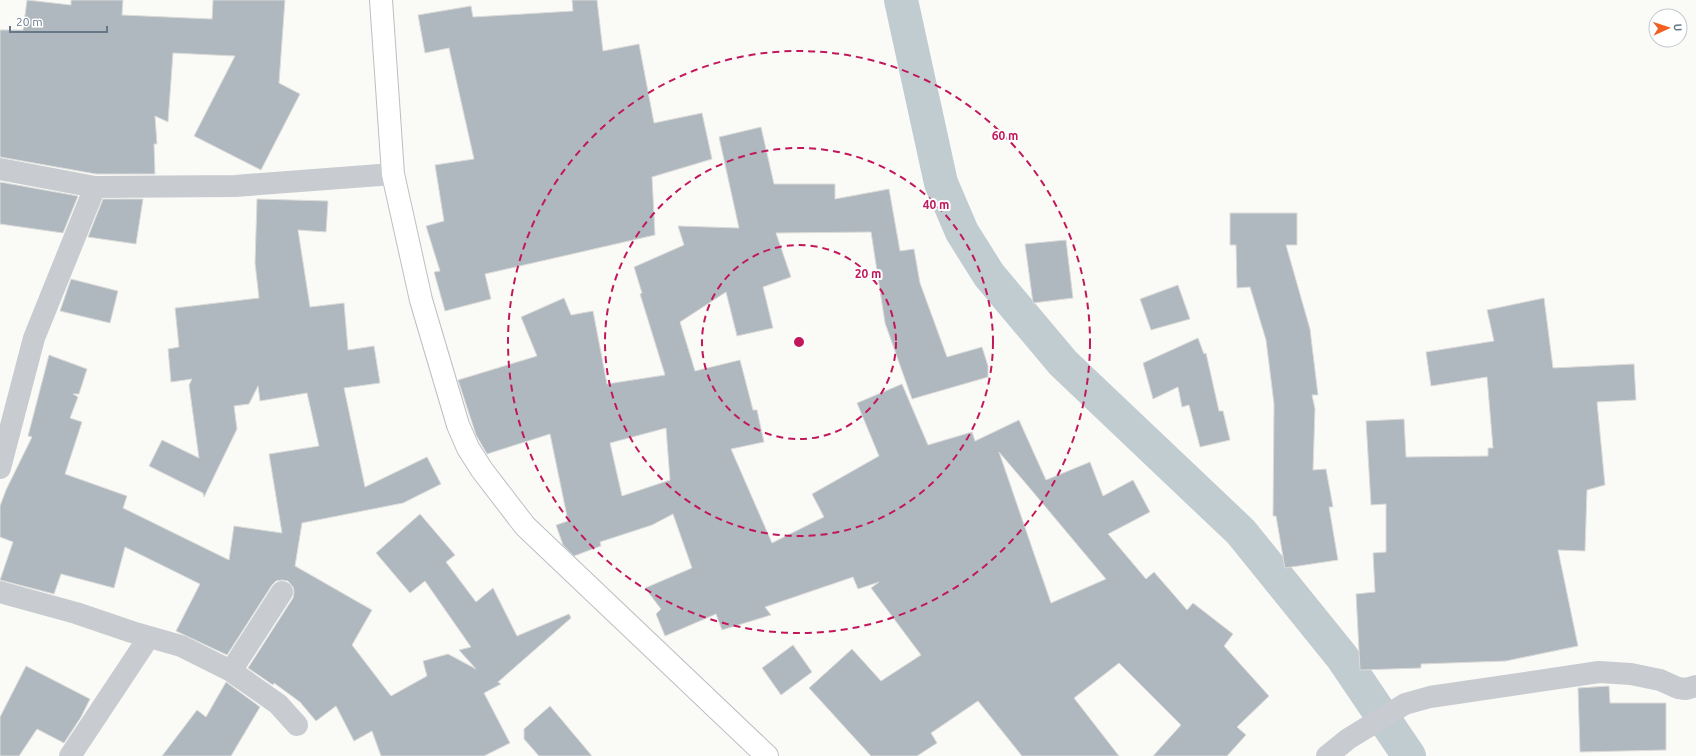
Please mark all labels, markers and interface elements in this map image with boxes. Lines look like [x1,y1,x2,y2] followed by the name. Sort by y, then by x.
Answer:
[10,8,107,34] scale bar
[1648,8,1688,48] north arrow
[16,15,43,28] text: 20 m
[1672,23,1684,32] text: U
[992,129,1018,142] text: 60 m
[923,198,949,211] text: 40 m
[855,267,881,280] text: 20 m
[792,335,806,349] centre of rings

